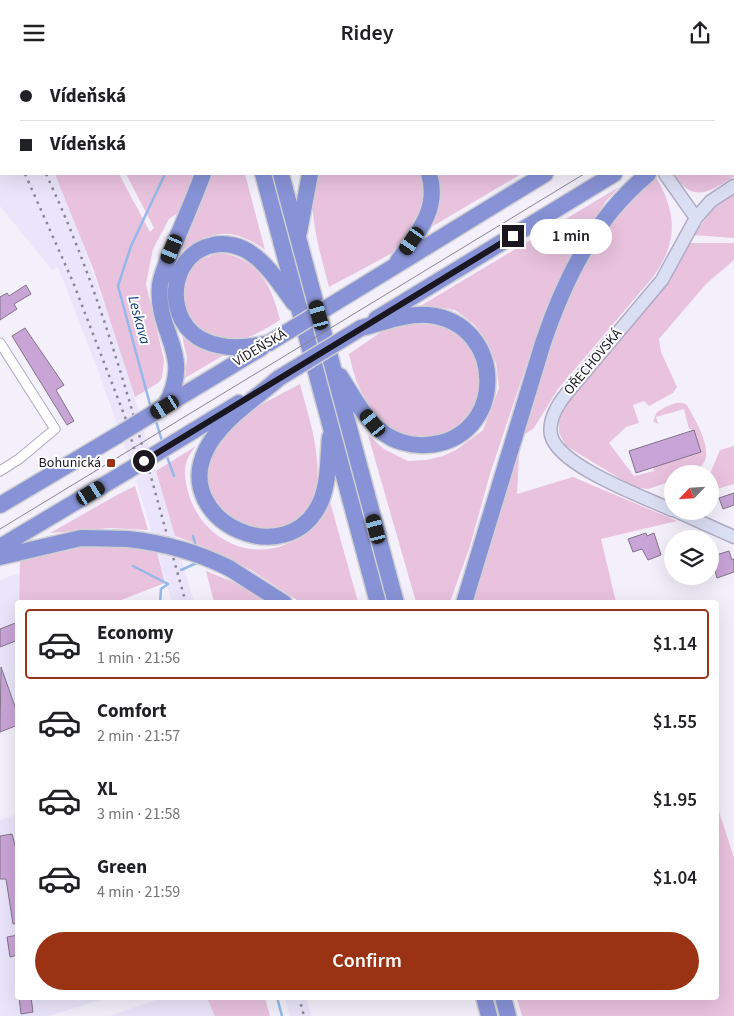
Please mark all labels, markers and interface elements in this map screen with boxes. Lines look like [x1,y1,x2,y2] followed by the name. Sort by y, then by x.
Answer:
[340,17,394,49] text: Ridey
[20,19,48,47] icon: menu
[686,19,714,47] icon: share
[50,83,126,110] text: Vídeňská
[50,131,126,158] text: Vídeňská
[530,219,613,253] callout: 1 min
[397,224,426,258] car
[502,225,524,247] route end
[552,225,590,247] text: 1 min
[159,232,184,266] car
[122,293,156,347] water label: Leskava
[307,299,330,331] car
[230,324,291,372] street label: VÍDEŇSKÁ
[559,324,627,399] street label: OŘECHOVSKÁ
[148,393,181,421] car
[357,407,388,439] car
[133,450,155,472] route start
[39,453,101,473] place label: Bohunická
[105,457,117,469] marker: Bohunická
[664,465,719,520] north arrow
[664,465,719,585] map controls
[74,479,107,507] car
[364,513,387,545] car
[664,530,719,585] button: layers
[97,620,174,647] text: Economy
[37,622,82,667] icon: car
[653,631,697,658] text: $1.14
[97,647,180,669] text: 1 min · 21:56
[97,698,167,725] text: Comfort
[37,700,82,745] icon: car
[653,709,697,736] text: $1.55
[97,725,180,747] text: 2 min · 21:57
[97,776,118,803] text: XL
[37,778,82,823] icon: car
[653,787,697,814] text: $1.95
[97,803,180,825] text: 3 min · 21:58
[97,854,147,881] text: Green
[37,856,82,901] icon: car
[653,865,697,892] text: $1.04
[97,881,180,903] text: 4 min · 21:59
[35,932,699,990] button: Confirm

